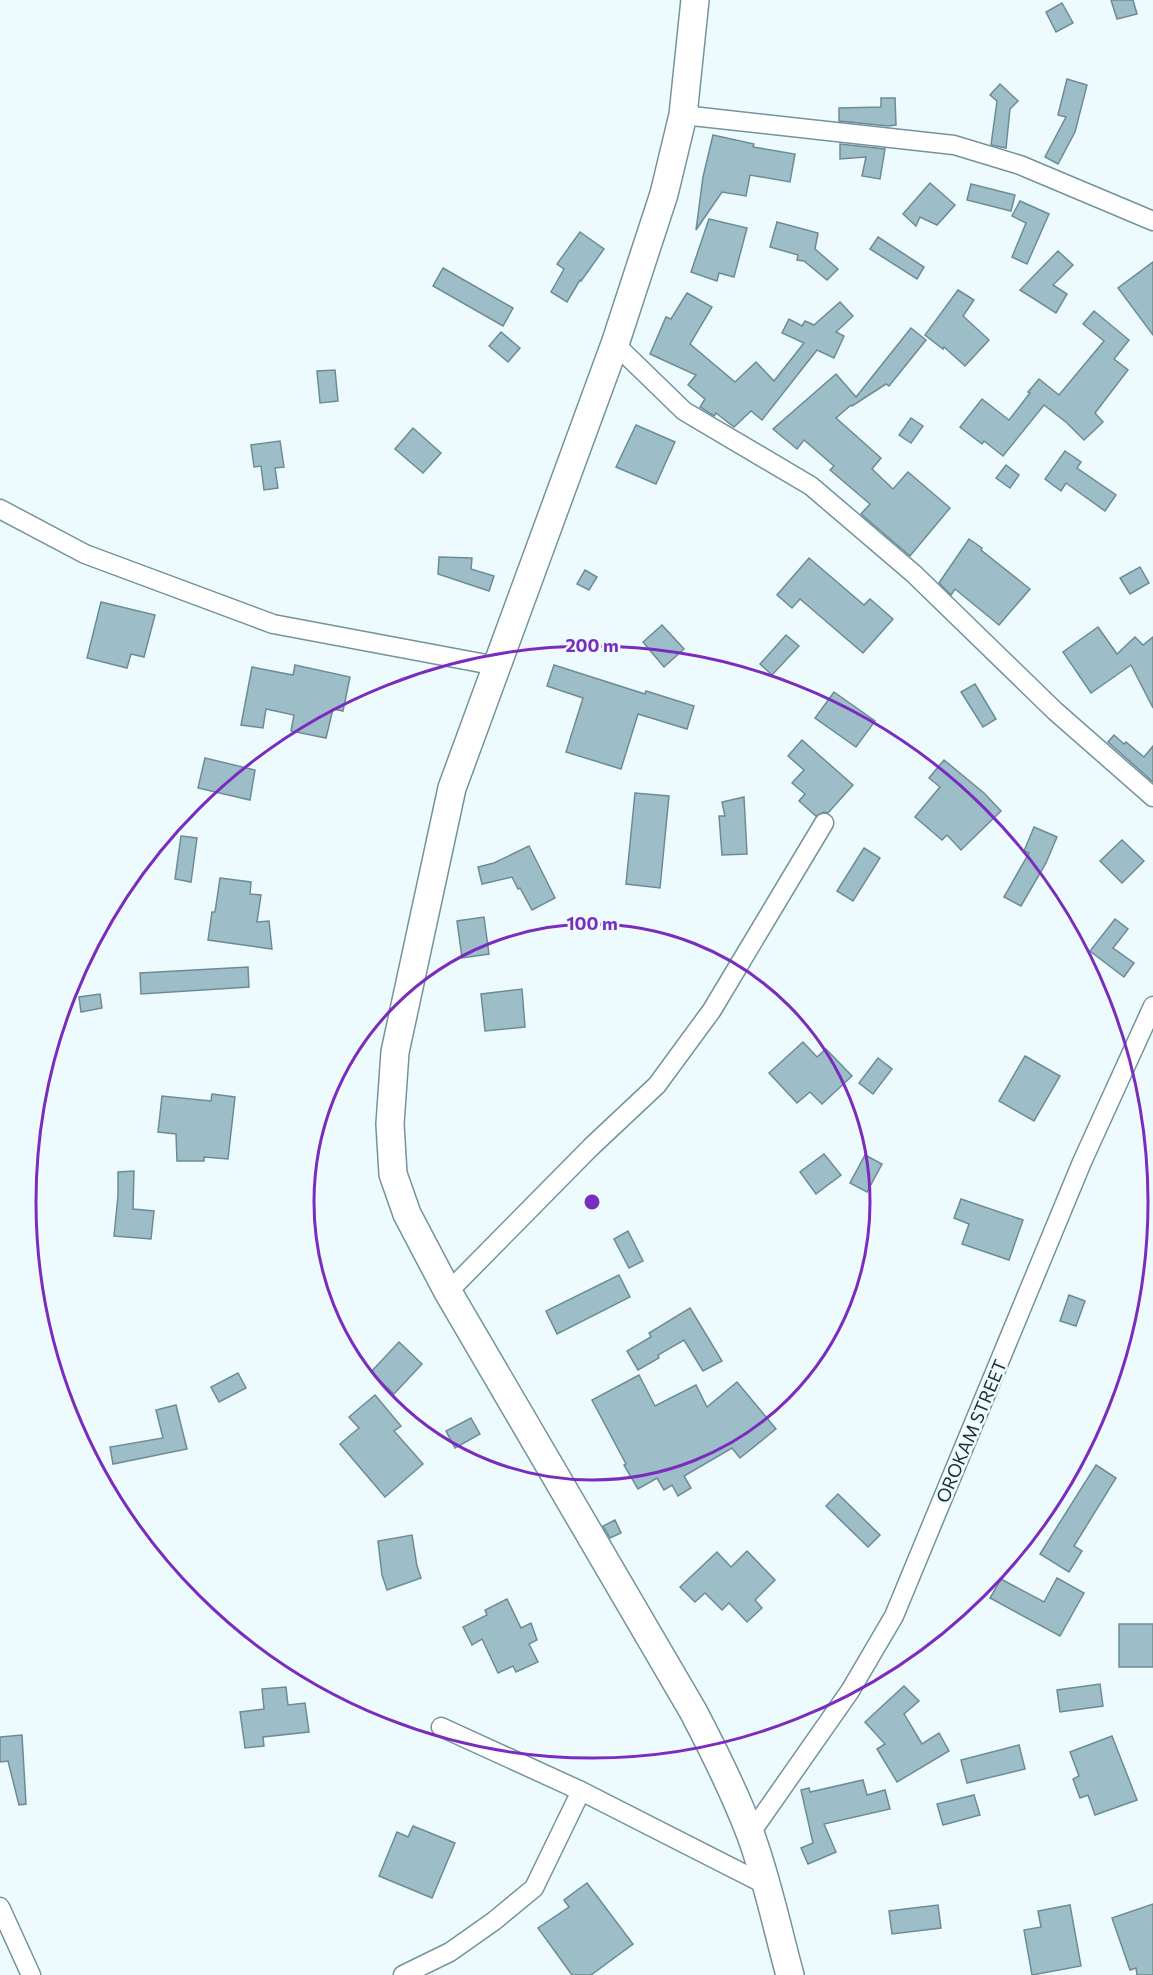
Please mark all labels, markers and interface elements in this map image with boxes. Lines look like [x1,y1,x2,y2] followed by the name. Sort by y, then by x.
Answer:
[565,634,619,656] text: 200 m
[566,912,618,934] text: 100 m
[582,1192,602,1212] centre of rings
[931,1356,1011,1506] street label: OROKAM STREET

